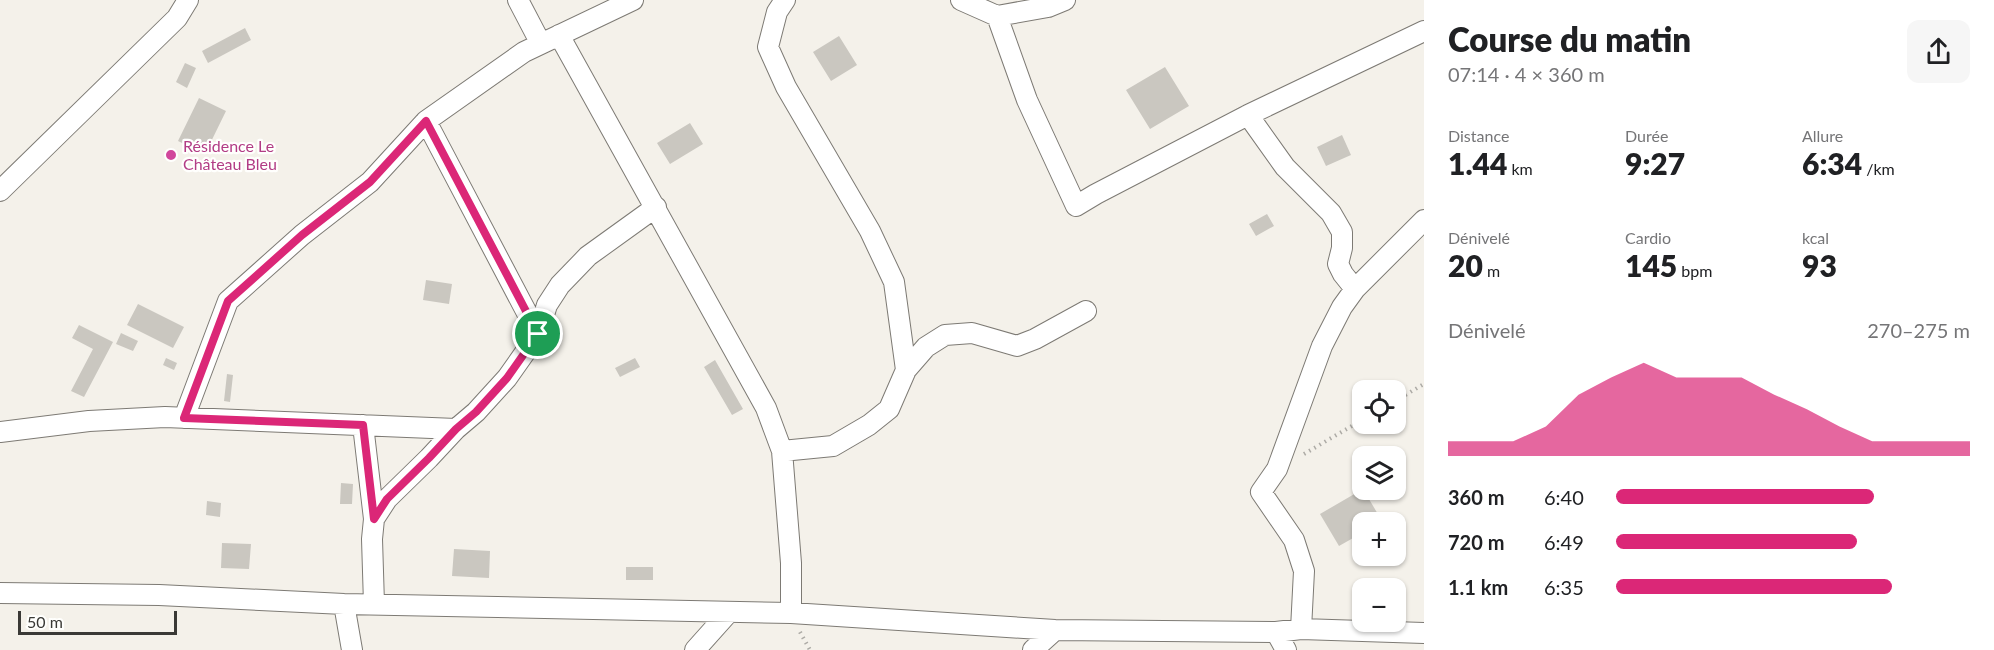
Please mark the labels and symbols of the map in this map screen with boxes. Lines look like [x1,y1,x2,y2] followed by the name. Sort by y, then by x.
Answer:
[183,136,277,173] place label: Résidence Le Château Bleu
[164,148,178,162] marker: Résidence Le Château Bleu
[512,308,563,359] pin
[18,608,177,636] scale bar

